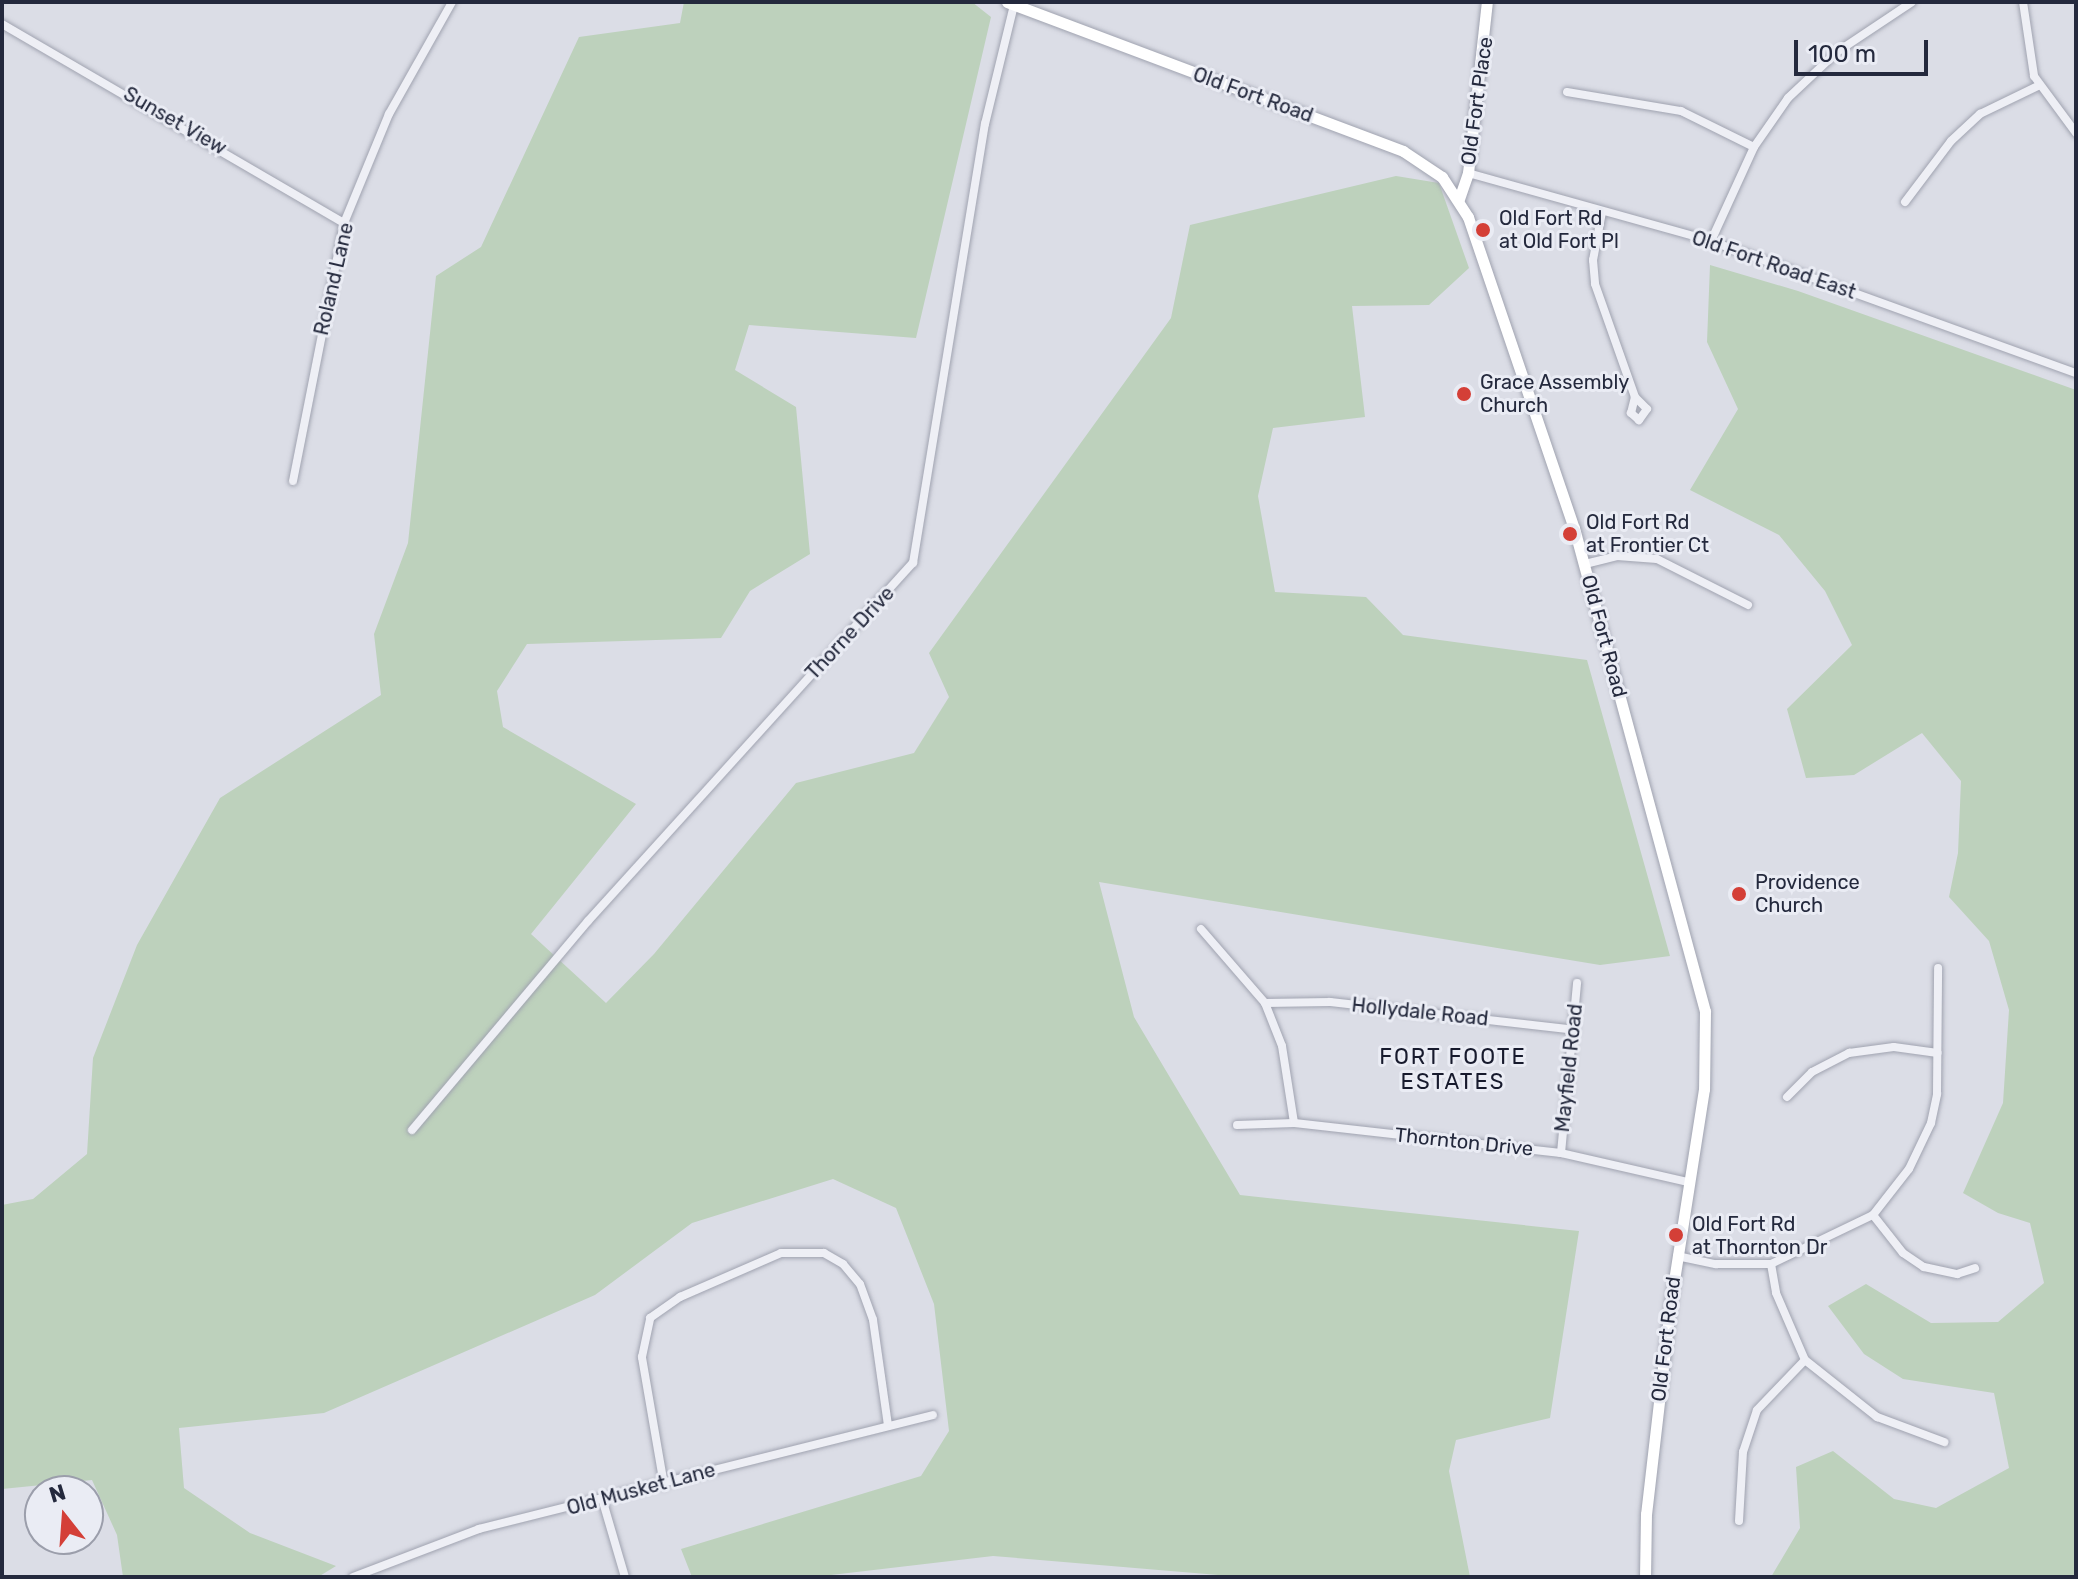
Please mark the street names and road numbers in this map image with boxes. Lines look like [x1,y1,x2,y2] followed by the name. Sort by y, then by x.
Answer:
[1456,35,1498,167] street label: Old Fort Place
[1190,62,1316,128] street label: Old Fort Road
[119,82,231,160] street label: Sunset View
[309,220,359,338] street label: Roland Lane
[1689,226,1859,304] street label: Old Fort Road East
[1576,572,1632,700] street label: Old Fort Road
[801,581,899,685] street label: Thorne Drive
[1350,993,1490,1031] street label: Hollydale Road
[1550,1003,1588,1133] street label: Mayfield Road
[1394,1123,1534,1161] street label: Thornton Drive
[1646,1275,1686,1403] street label: Old Fort Road
[564,1458,718,1520] street label: Old Musket Lane

